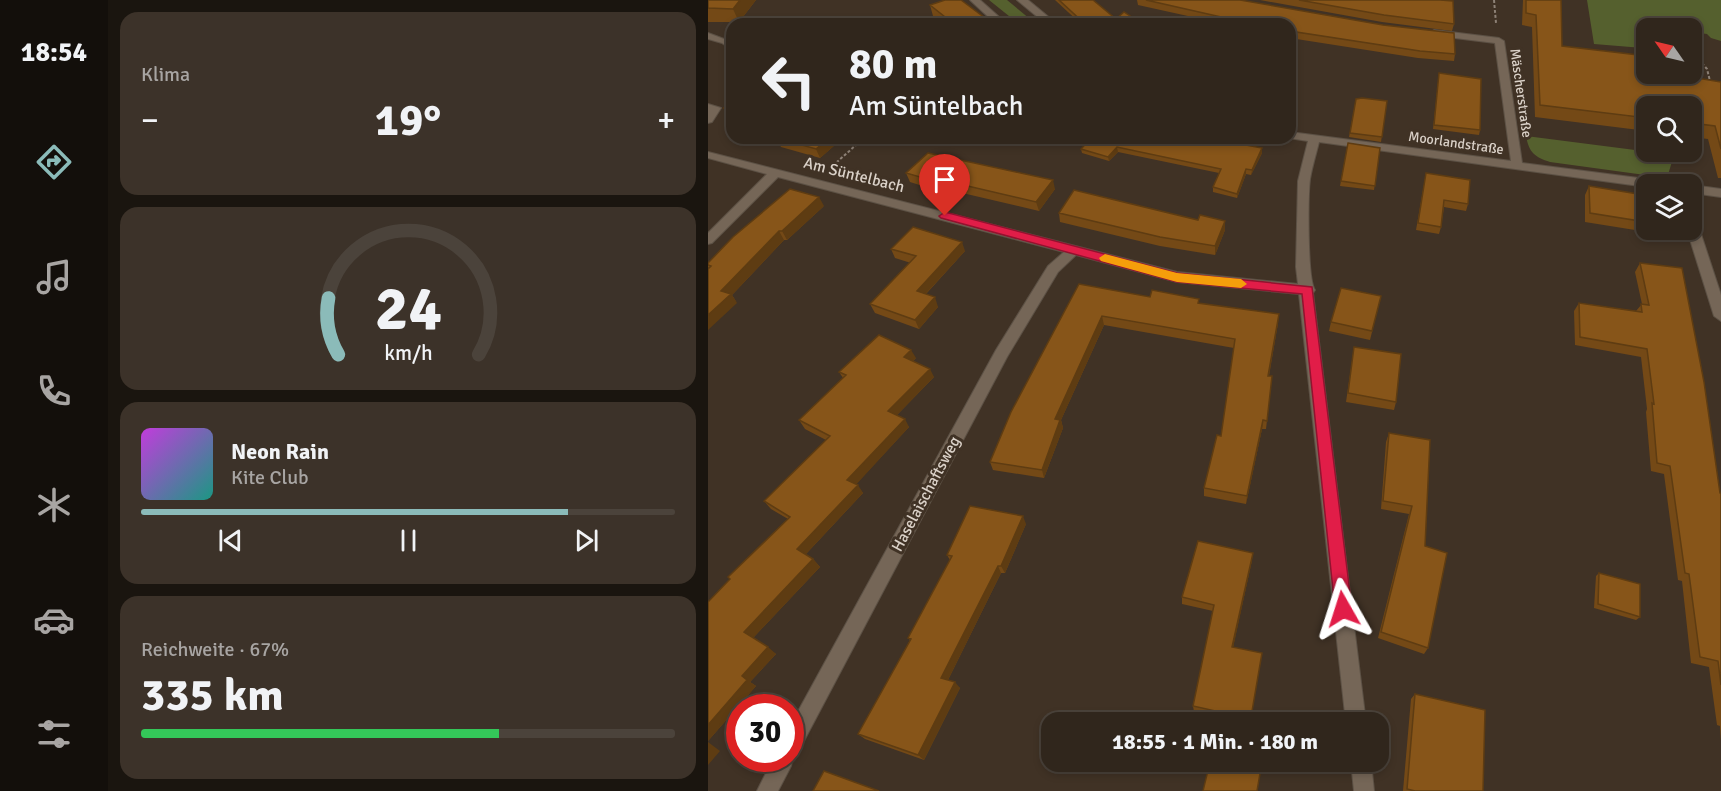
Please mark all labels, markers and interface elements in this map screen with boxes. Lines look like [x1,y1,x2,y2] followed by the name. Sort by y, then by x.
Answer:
[1636,18,1702,84] north arrow
[1636,18,1702,240] map controls
[21,36,87,69] text: 18:54
[849,39,938,90] text: 80 m
[750,42,828,120] icon: left
[1506,47,1536,139] street label: Mäscherstraße
[141,62,190,87] text: Klima
[849,90,1023,123] text: Am Süntelbach
[375,93,441,148] text: 19°
[1636,96,1702,162] button: search
[141,100,159,141] text: −
[657,100,675,141] text: +
[1407,128,1505,158] street label: Moorlandstraße
[33,141,75,183] icon: directions
[801,153,907,197] street label: Am Süntelbach
[919,154,970,216] pin
[928,163,961,196] icon: arrive
[1636,174,1702,240] button: layers
[33,256,75,298] icon: music
[374,270,442,347] text: 24
[384,341,432,367] text: km/h
[33,370,75,412] icon: phone
[887,433,965,555] street label: Haselaischaftsweg
[231,438,329,465] text: Neon Rain
[231,465,309,490] text: Kite Club
[33,484,75,526] icon: climate
[214,524,247,557] icon: previous
[392,524,425,557] icon: pause
[570,524,603,557] icon: next
[1311,577,1375,641] position arrow
[33,599,75,641] icon: car
[141,637,289,662] text: Reichweite · 67%
[141,668,284,723] text: 335 km
[726,694,804,772] speed limit sign: 30
[33,713,75,755] icon: filters
[1112,728,1318,755] text: 18:55 · 1 Min. · 180 m

